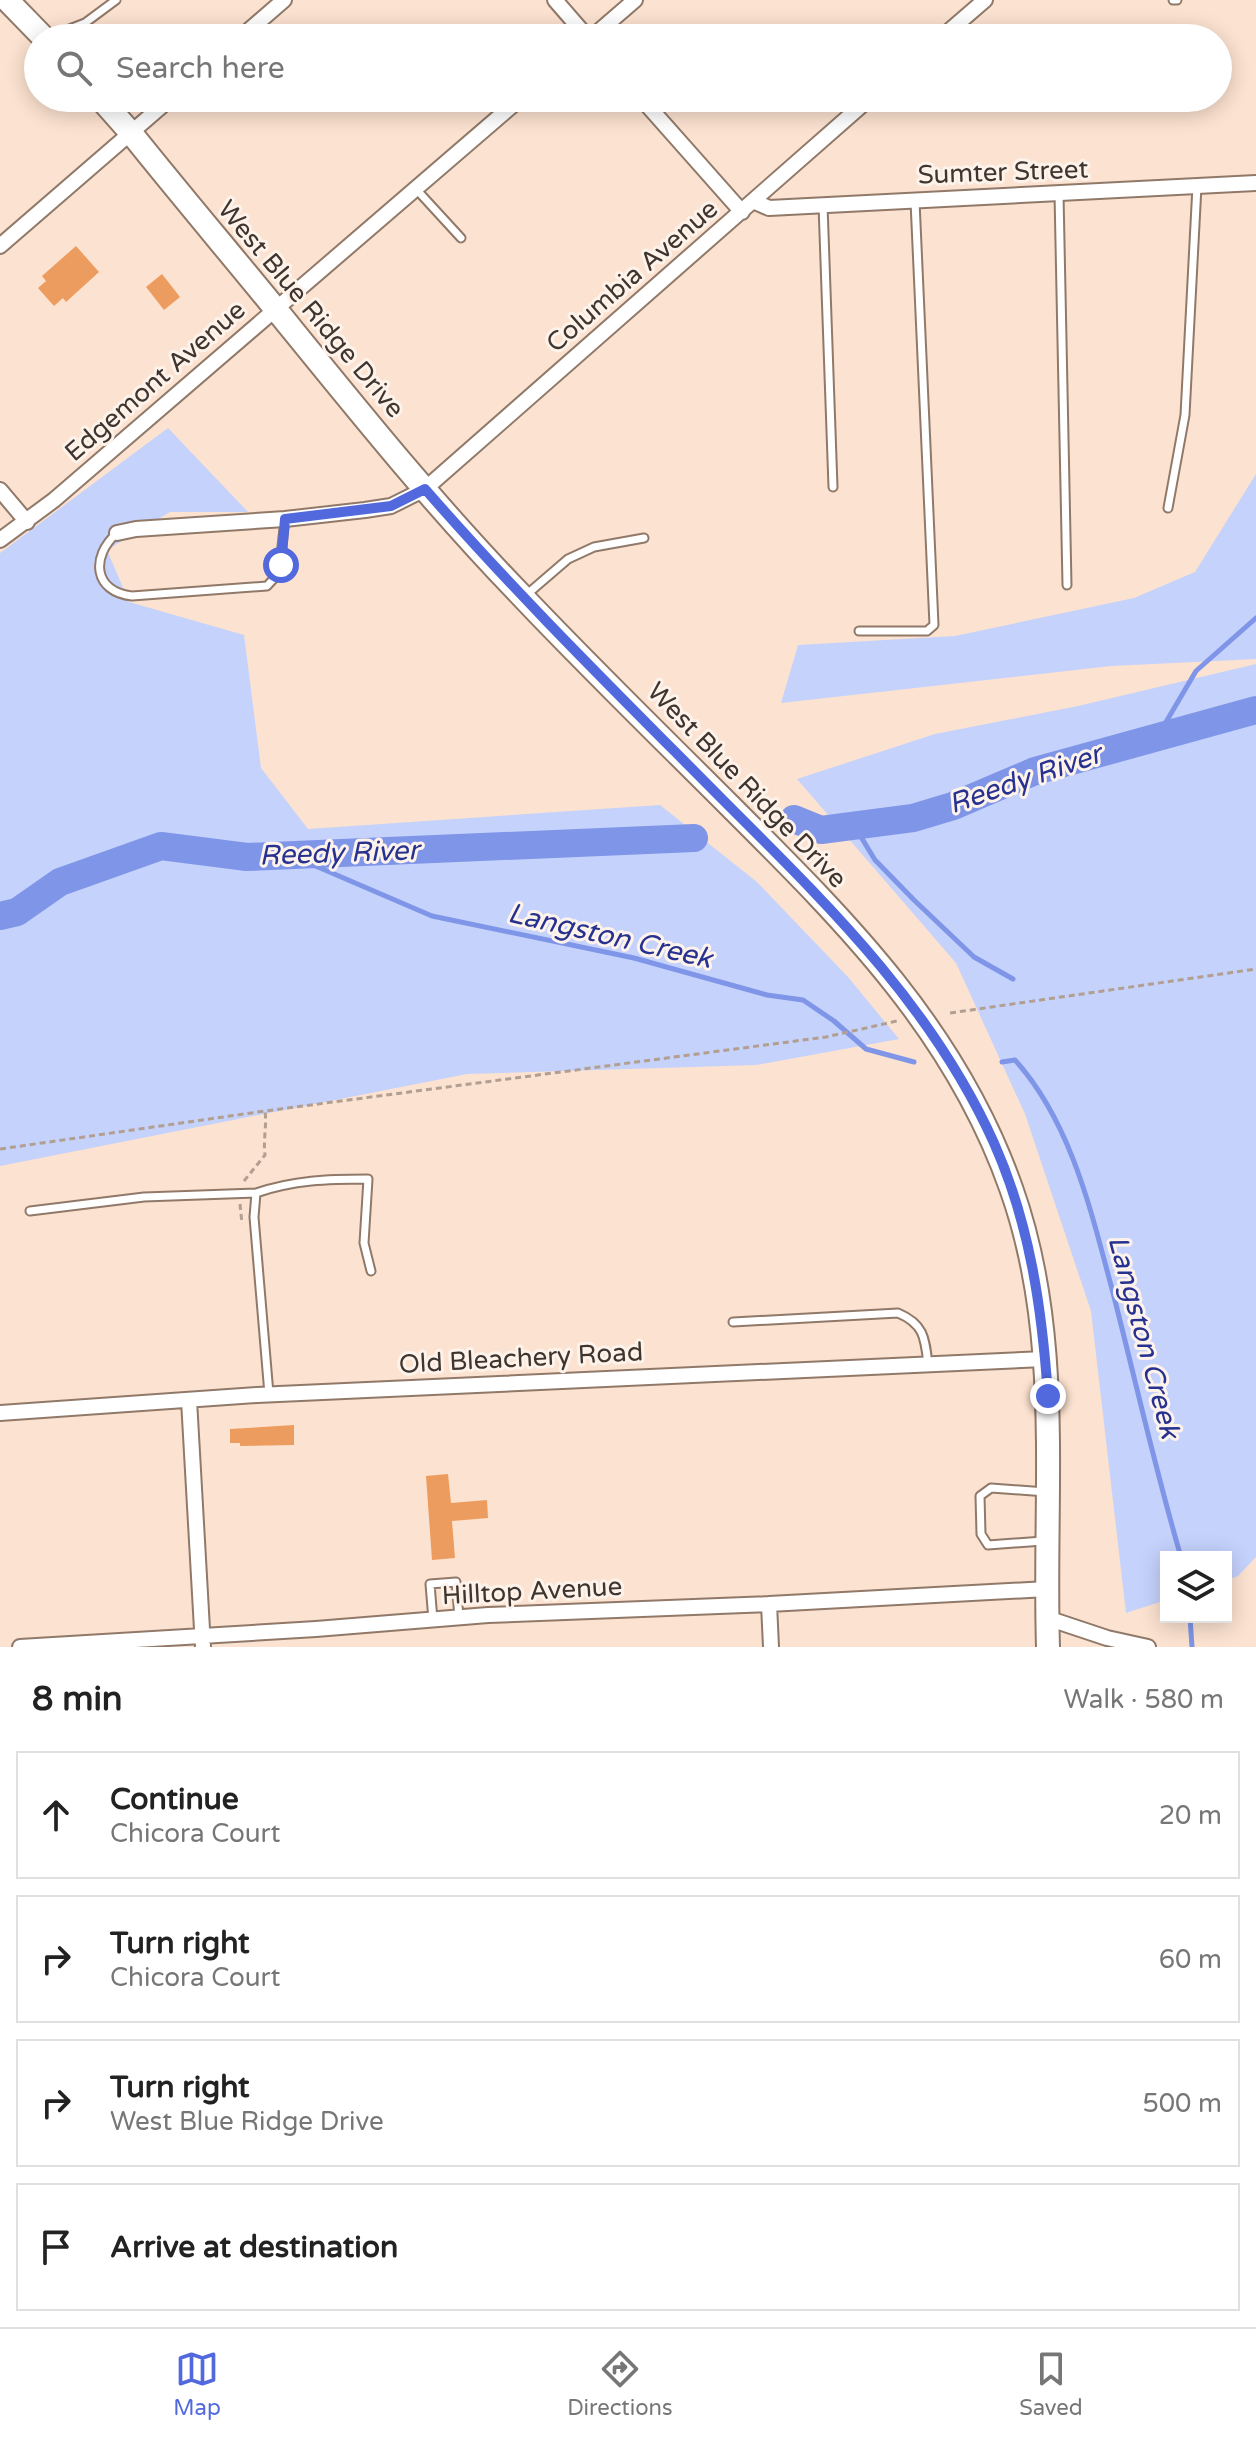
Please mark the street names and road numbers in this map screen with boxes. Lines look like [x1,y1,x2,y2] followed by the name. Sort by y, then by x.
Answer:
[917,154,1089,190] street label: Sumter Street
[540,193,724,359] street label: Columbia Avenue
[211,194,411,424] street label: West Blue Ridge Drive
[59,294,251,468] street label: Edgemont Avenue
[641,676,853,894] street label: West Blue Ridge Drive
[398,1336,644,1380] street label: Old Bleachery Road
[441,1571,623,1611] street label: Hilltop Avenue

